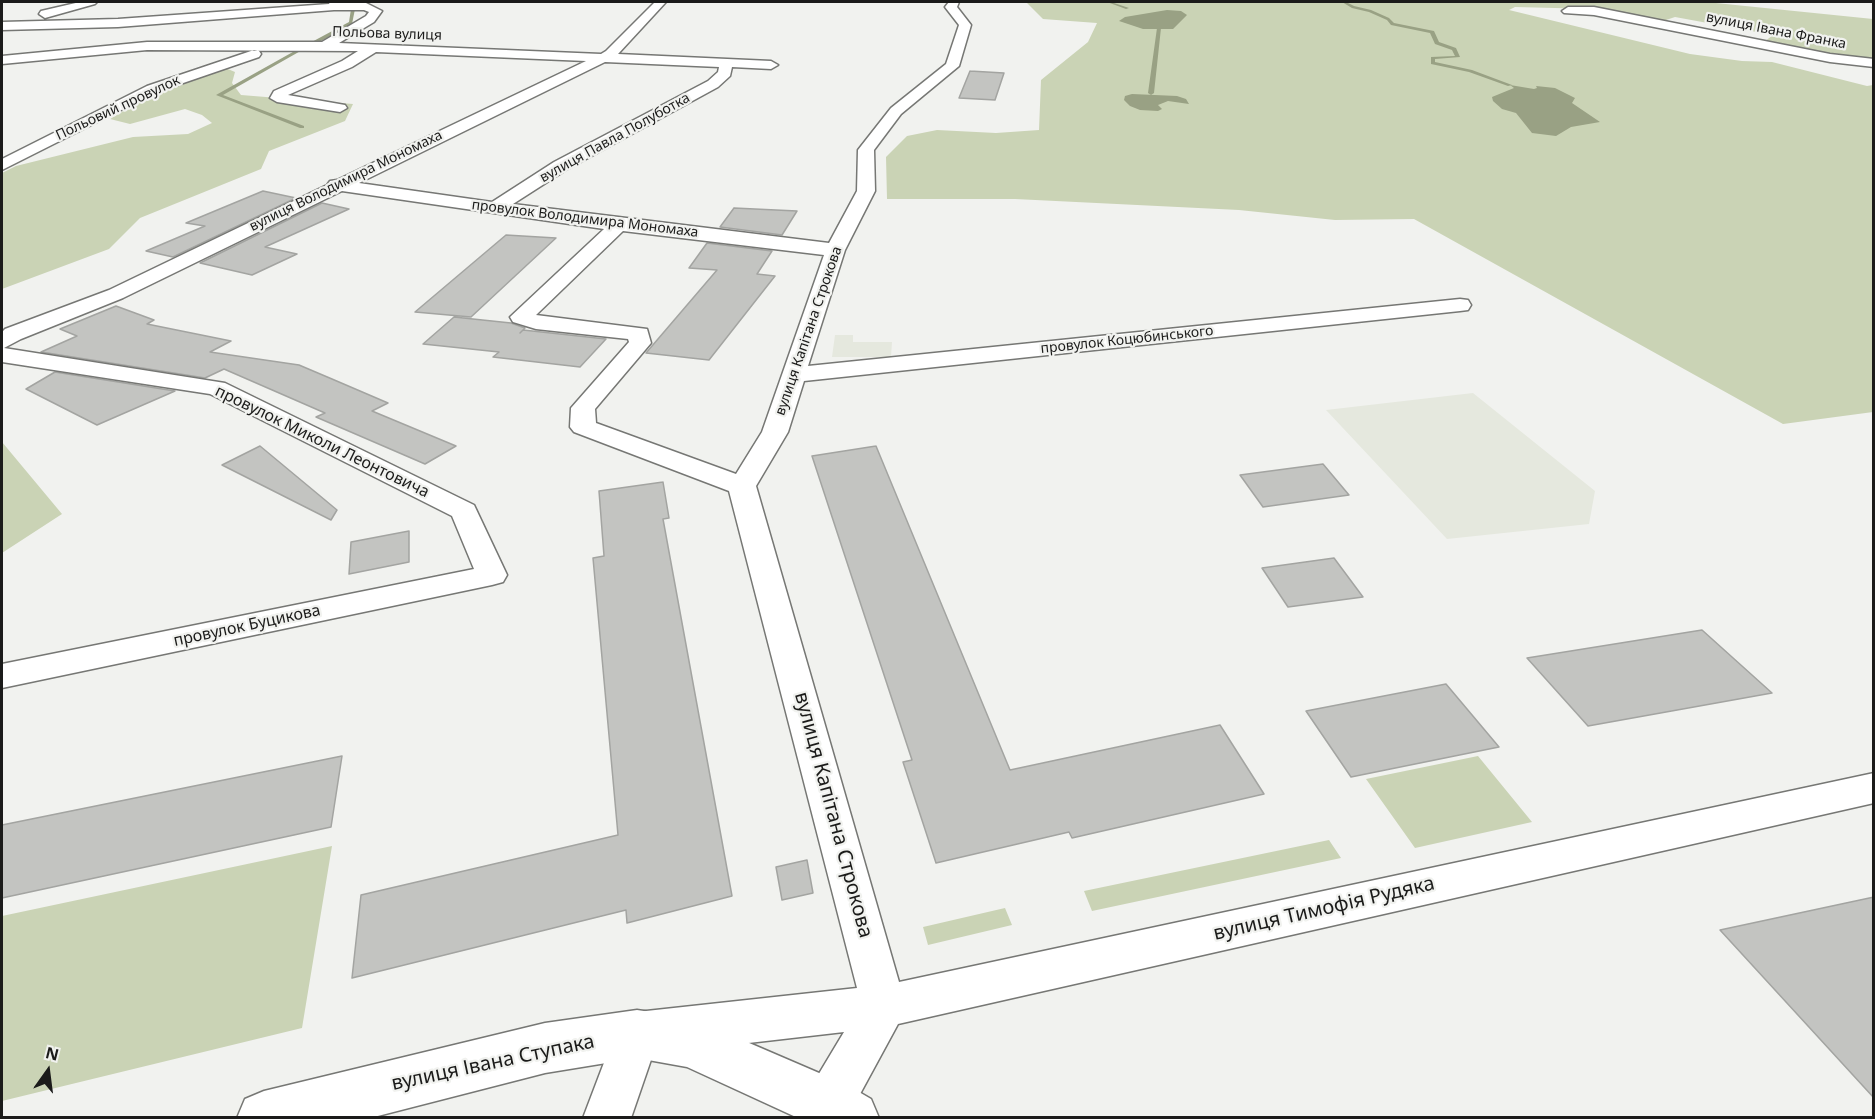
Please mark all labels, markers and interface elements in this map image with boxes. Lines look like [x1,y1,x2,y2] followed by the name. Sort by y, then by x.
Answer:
[1705,9,1847,53] street label: вулиця Івана Франка
[332,24,442,44] street label: Польова вулиця
[53,72,183,144] street label: Польовий провулок
[537,90,693,186] street label: вулиця Павла Полуботка
[247,127,445,235] street label: вулиця Володимира Мономаха
[471,197,699,241] street label: провулок Володимира Мономаха
[772,244,846,418] street label: вулиця Капітана Строкова
[1040,323,1214,357] street label: провулок Коцюбинського
[212,382,432,502] street label: провулок Миколи Леонтовича
[172,601,322,651] street label: провулок Буцикова
[789,689,877,941] street label: вулиця Капітана Строкова
[1211,872,1437,946] street label: вулиця Тимофія Рудяка
[389,1030,597,1096] street label: вулиця Івана Ступака
[18,1041,78,1101] north arrow
[43,1041,61,1066] text: N

